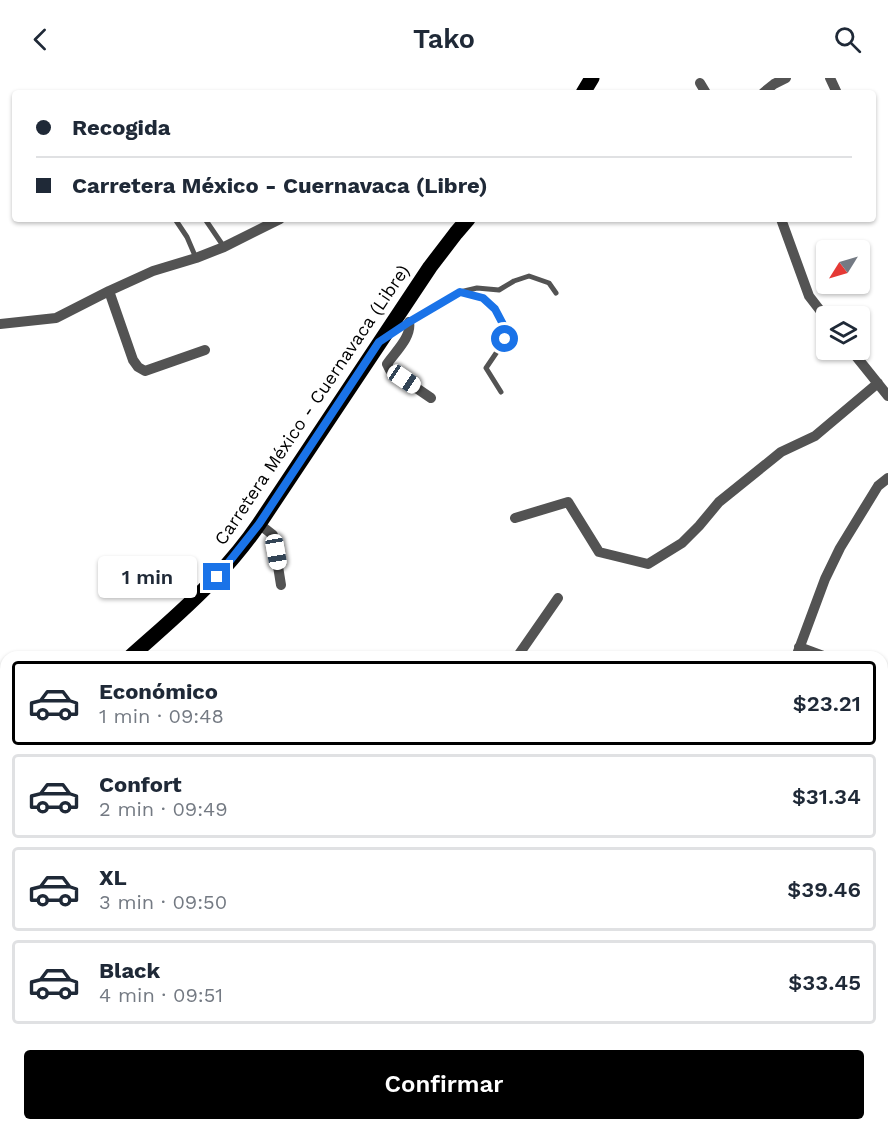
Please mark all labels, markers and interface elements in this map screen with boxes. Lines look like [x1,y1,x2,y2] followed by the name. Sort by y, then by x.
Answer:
[24,23,57,56] icon: back
[413,23,475,55] text: Tako
[831,23,864,56] icon: search
[72,115,171,140] text: Recogida
[72,173,488,198] text: Carretera México - Cuernavaca (Libre)
[816,240,870,294] north arrow
[816,240,870,360] map controls
[210,261,413,549] street label: Carretera México - Cuernavaca (Libre)
[816,306,870,360] button: layers
[491,325,518,352] route start
[384,361,424,397] car
[264,533,288,571] car
[97,556,196,598] callout: 1 min
[203,563,230,590] route end
[122,565,173,589] text: 1 min
[27,676,81,730] icon: car
[99,679,218,704] text: Económico
[793,691,861,716] text: $23.21
[99,704,224,728] text: 1 min · 09:48
[27,769,81,823] icon: car
[99,772,182,797] text: Confort
[792,784,861,809] text: $31.34
[99,797,228,821] text: 2 min · 09:49
[27,862,81,916] icon: car
[99,865,127,890] text: XL
[787,877,861,902] text: $39.46
[99,890,227,914] text: 3 min · 09:50
[27,955,81,1009] icon: car
[99,958,160,983] text: Black
[788,970,861,995] text: $33.45
[99,983,223,1007] text: 4 min · 09:51
[24,1050,864,1119] button: Confirmar

